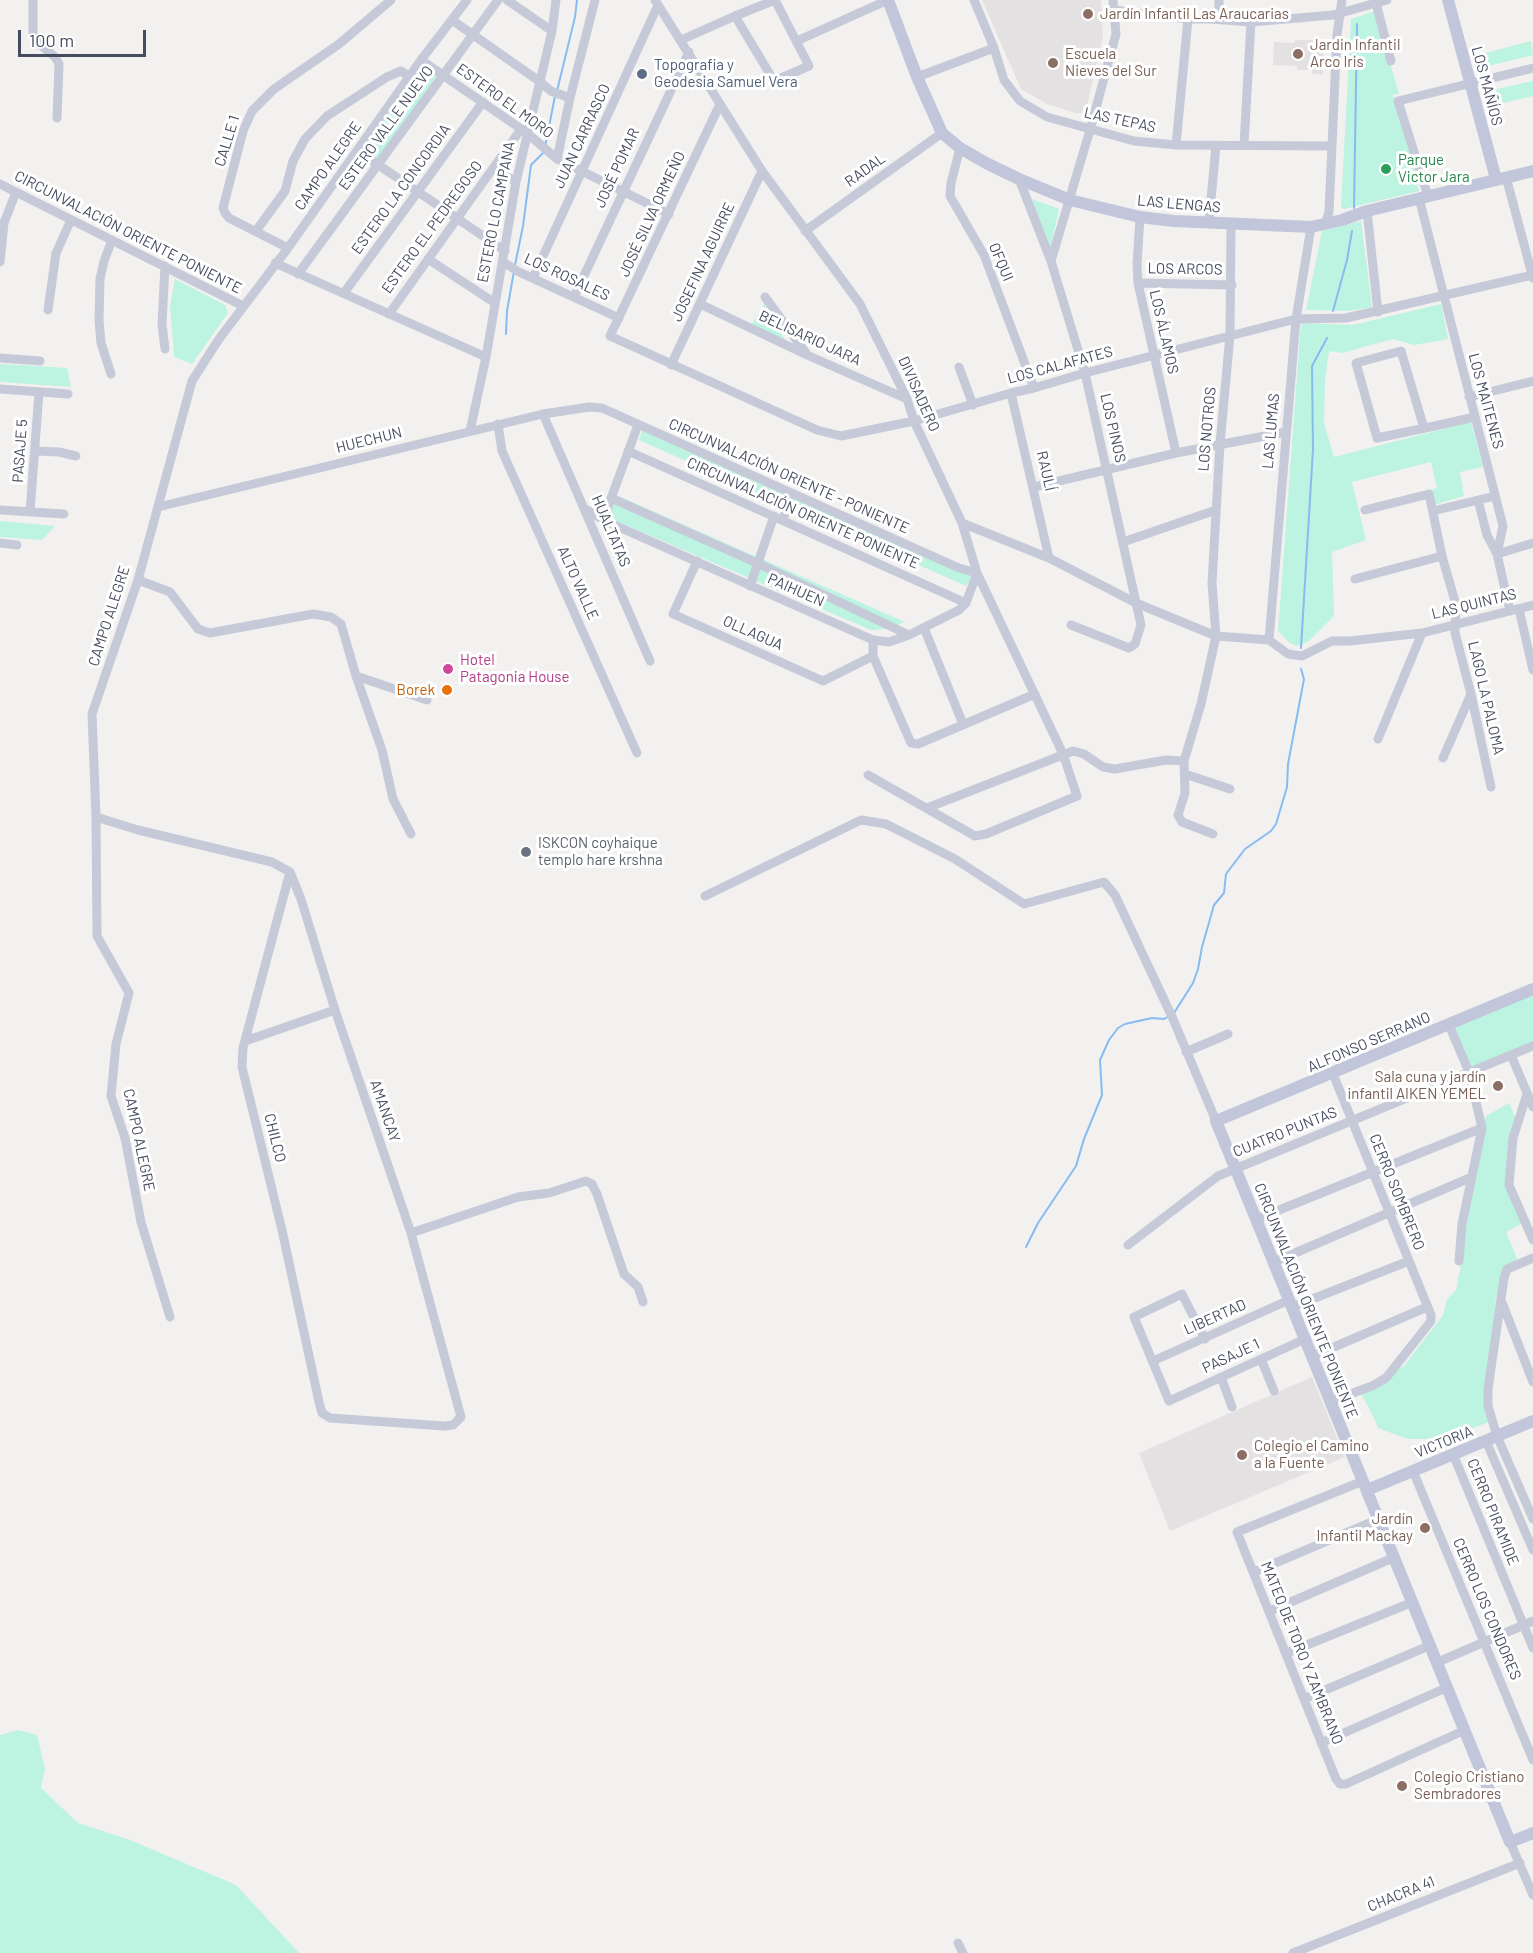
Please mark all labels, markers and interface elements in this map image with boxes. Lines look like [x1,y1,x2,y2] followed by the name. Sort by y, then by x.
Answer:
[1100,5,1289,23] place label: Jardín Infantil Las Araucarias
[1081,7,1095,21] marker: Jardín Infantil Las Araucarias
[21,18,148,56] scale bar
[29,29,74,51] text: 100 m
[1310,36,1400,71] place label: Jardin Infantil Arco Iris
[1468,44,1506,128] street label: LOS MAÑÍOS
[1065,45,1157,80] place label: Escuela Nieves del Sur
[1291,47,1305,61] marker: Jardin Infantil Arco Iris
[654,56,798,91] place label: Topografia y Geodesia Samuel Vera
[1046,56,1060,70] marker: Escuela Nieves del Sur
[453,60,557,142] street label: ESTERO EL MORO
[335,62,437,194] street label: ESTERO VALLE NUEVO
[635,67,649,81] marker: Topografia y Geodesia Samuel Vera
[550,81,614,191] street label: JUAN CARRASCO
[1082,104,1158,136] street label: LAS TEPAS
[211,113,243,169] street label: CALLE 1
[291,118,365,214] street label: CAMPO ALEGRE
[348,120,454,258] street label: ESTERO LA CONCORDIA
[591,125,643,211] street label: JOSÉ POMAR
[473,140,519,284] street label: ESTERO LO CAMPANA
[615,148,689,280] street label: JOSÉ SILVA ORMEÑO
[841,149,889,191] street label: RADAL
[1398,151,1470,186] place label: Parque Victor Jara
[378,157,486,297] street label: ESTERO EL PEDREGOSO
[1379,162,1393,176] marker: Parque Victor Jara
[11,167,245,297] street label: CIRCUNVALACIÓN ORIENTE PONIENTE
[1137,191,1221,217] street label: LAS LENGAS
[667,200,739,324] street label: JOSEFINA AGUIRRE
[985,240,1017,284] street label: OFQUI
[521,249,613,305] street label: LOS ROSALES
[1147,259,1223,279] street label: LOS ARCOS
[1146,288,1182,376] street label: LOS ÁLAMOS
[756,306,864,370] street label: BELISARIO JARA
[1005,342,1115,388] street label: LOS CALAFATES
[1465,351,1507,451] street label: LOS MAITENES
[894,354,944,434] street label: DIVISADERO
[1194,386,1220,472] street label: LOS NOTROS
[1096,392,1130,464] street label: LOS PINOS
[1259,392,1283,470] street label: LAS LUMAS
[666,415,912,537] street label: CIRCUNVALACIÓN ORIENTE - PONIENTE
[9,419,31,483] street label: PASAJE 5
[334,423,404,457] street label: HUECHUN
[1033,449,1059,493] street label: RAULÍ
[684,453,922,573] street label: CIRCUNVALACIÓN ORIENTE PONIENTE
[588,492,634,570] street label: HUALTATAS
[554,543,602,623] street label: ALTO VALLE
[84,564,134,668] street label: CAMPO ALEGRE
[765,570,827,610] street label: PAIHUEN
[1430,585,1518,623] street label: LAS QUINTAS
[720,612,786,654] street label: OLLAGUA
[1464,639,1508,757] street label: LAGO LA PALOMA
[460,651,570,686] place label: Hotel Patagonia House
[441,662,455,676] marker: Hotel Patagonia House
[397,681,435,699] place label: Borek
[440,683,454,697] marker: Borek
[538,834,663,869] place label: ISKCON coyhaique templo hare krshna
[519,845,533,859] marker: ISKCON coyhaique templo hare krshna
[1305,1008,1433,1076] street label: ALFONSO SERRANO
[1347,1068,1486,1103] place label: Sala cuna y jardín infantil AIKEN YEMEL
[366,1077,404,1145] street label: AMANCAY
[1491,1079,1505,1093] marker: Sala cuna y jardín infantil AIKEN YEMEL
[119,1087,159,1193] street label: CAMPO ALEGRE
[1230,1103,1340,1161] street label: CUATRO PUNTAS
[260,1112,290,1164] street label: CHILCO
[1365,1131,1429,1253] street label: CERRO SOMBRERO
[1250,1181,1362,1421] street label: CIRCUNVALACIÓN ORIENTE PONIENTE
[1181,1295,1249,1339] street label: LIBERTAD
[1199,1335,1263,1377] street label: PASAJE 1
[1412,1422,1476,1462] street label: VICTORIA
[1254,1437,1369,1472] place label: Colegio el Camino a la Fuente
[1235,1448,1249,1462] marker: Colegio el Camino a la Fuente
[1463,1456,1523,1568] street label: CERRO PIRAMIDE
[1316,1510,1413,1545] place label: Jardín Infantil Mackay
[1418,1521,1432,1535] marker: Jardín Infantil Mackay
[1449,1535,1525,1683] street label: CERRO LOS CONDORES
[1257,1559,1347,1747] street label: MATEO DE TORO Y ZAMBRANO
[1414,1768,1524,1803] place label: Colegio Cristiano Sembradores
[1395,1779,1409,1793] marker: Colegio Cristiano Sembradores
[1365,1872,1437,1916] street label: CHACRA 41

